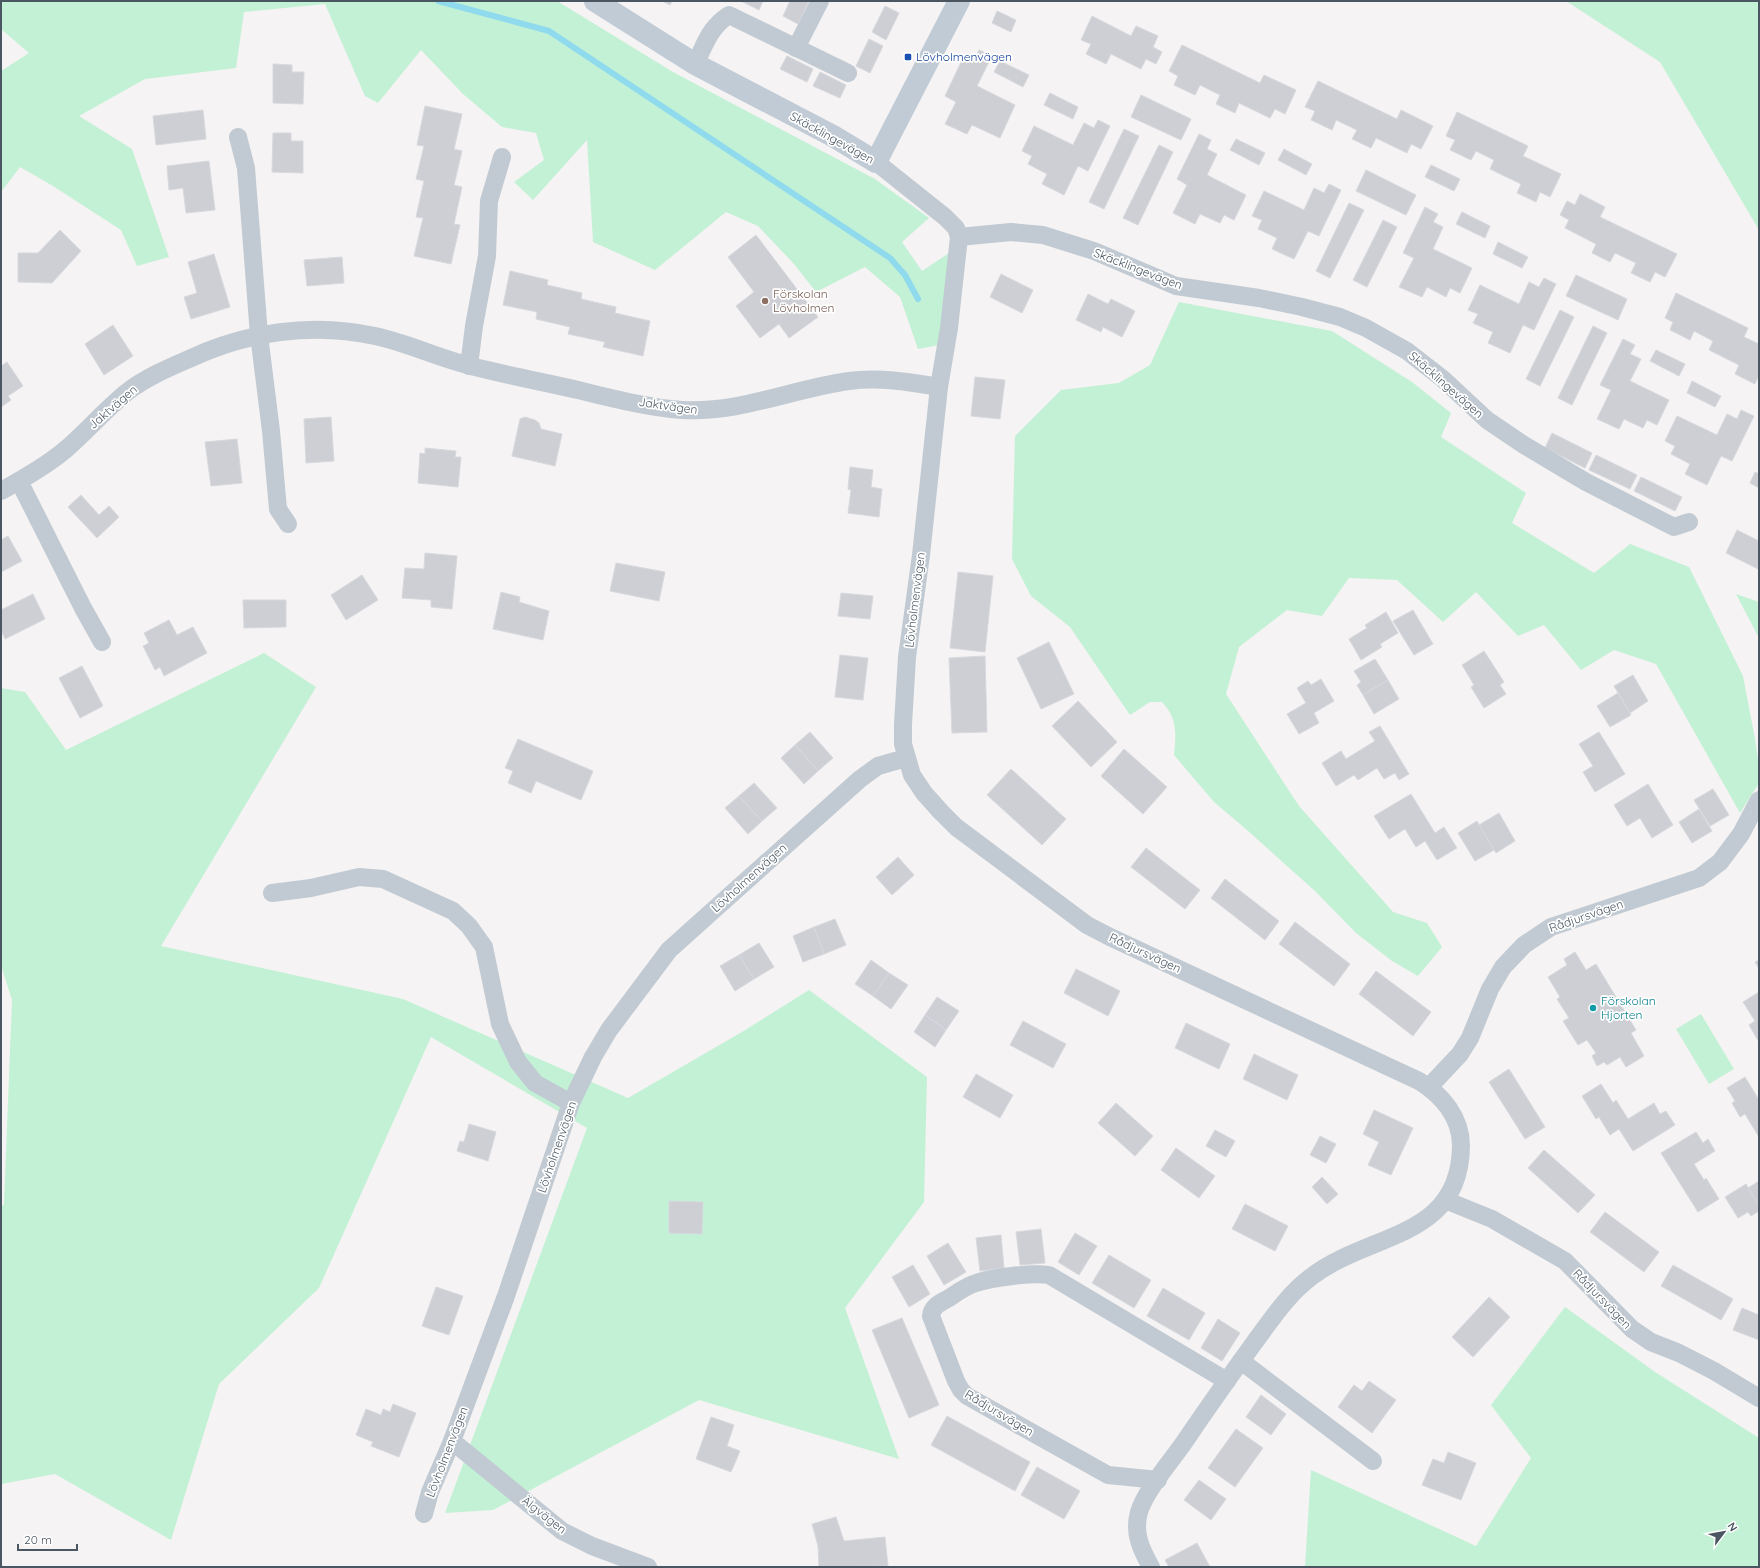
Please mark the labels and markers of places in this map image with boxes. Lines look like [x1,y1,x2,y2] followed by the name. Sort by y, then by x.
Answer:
[916,49,1012,64] place label: Lövholmenvägen
[903,52,913,62] marker: Lövholmenvägen
[773,286,834,315] place label: Förskolan Lövholmen
[760,296,770,306] marker: Förskolan Lövholmen
[1601,993,1656,1022] place label: Förskolan Hjorten
[1588,1003,1598,1013] marker: Förskolan Hjorten

